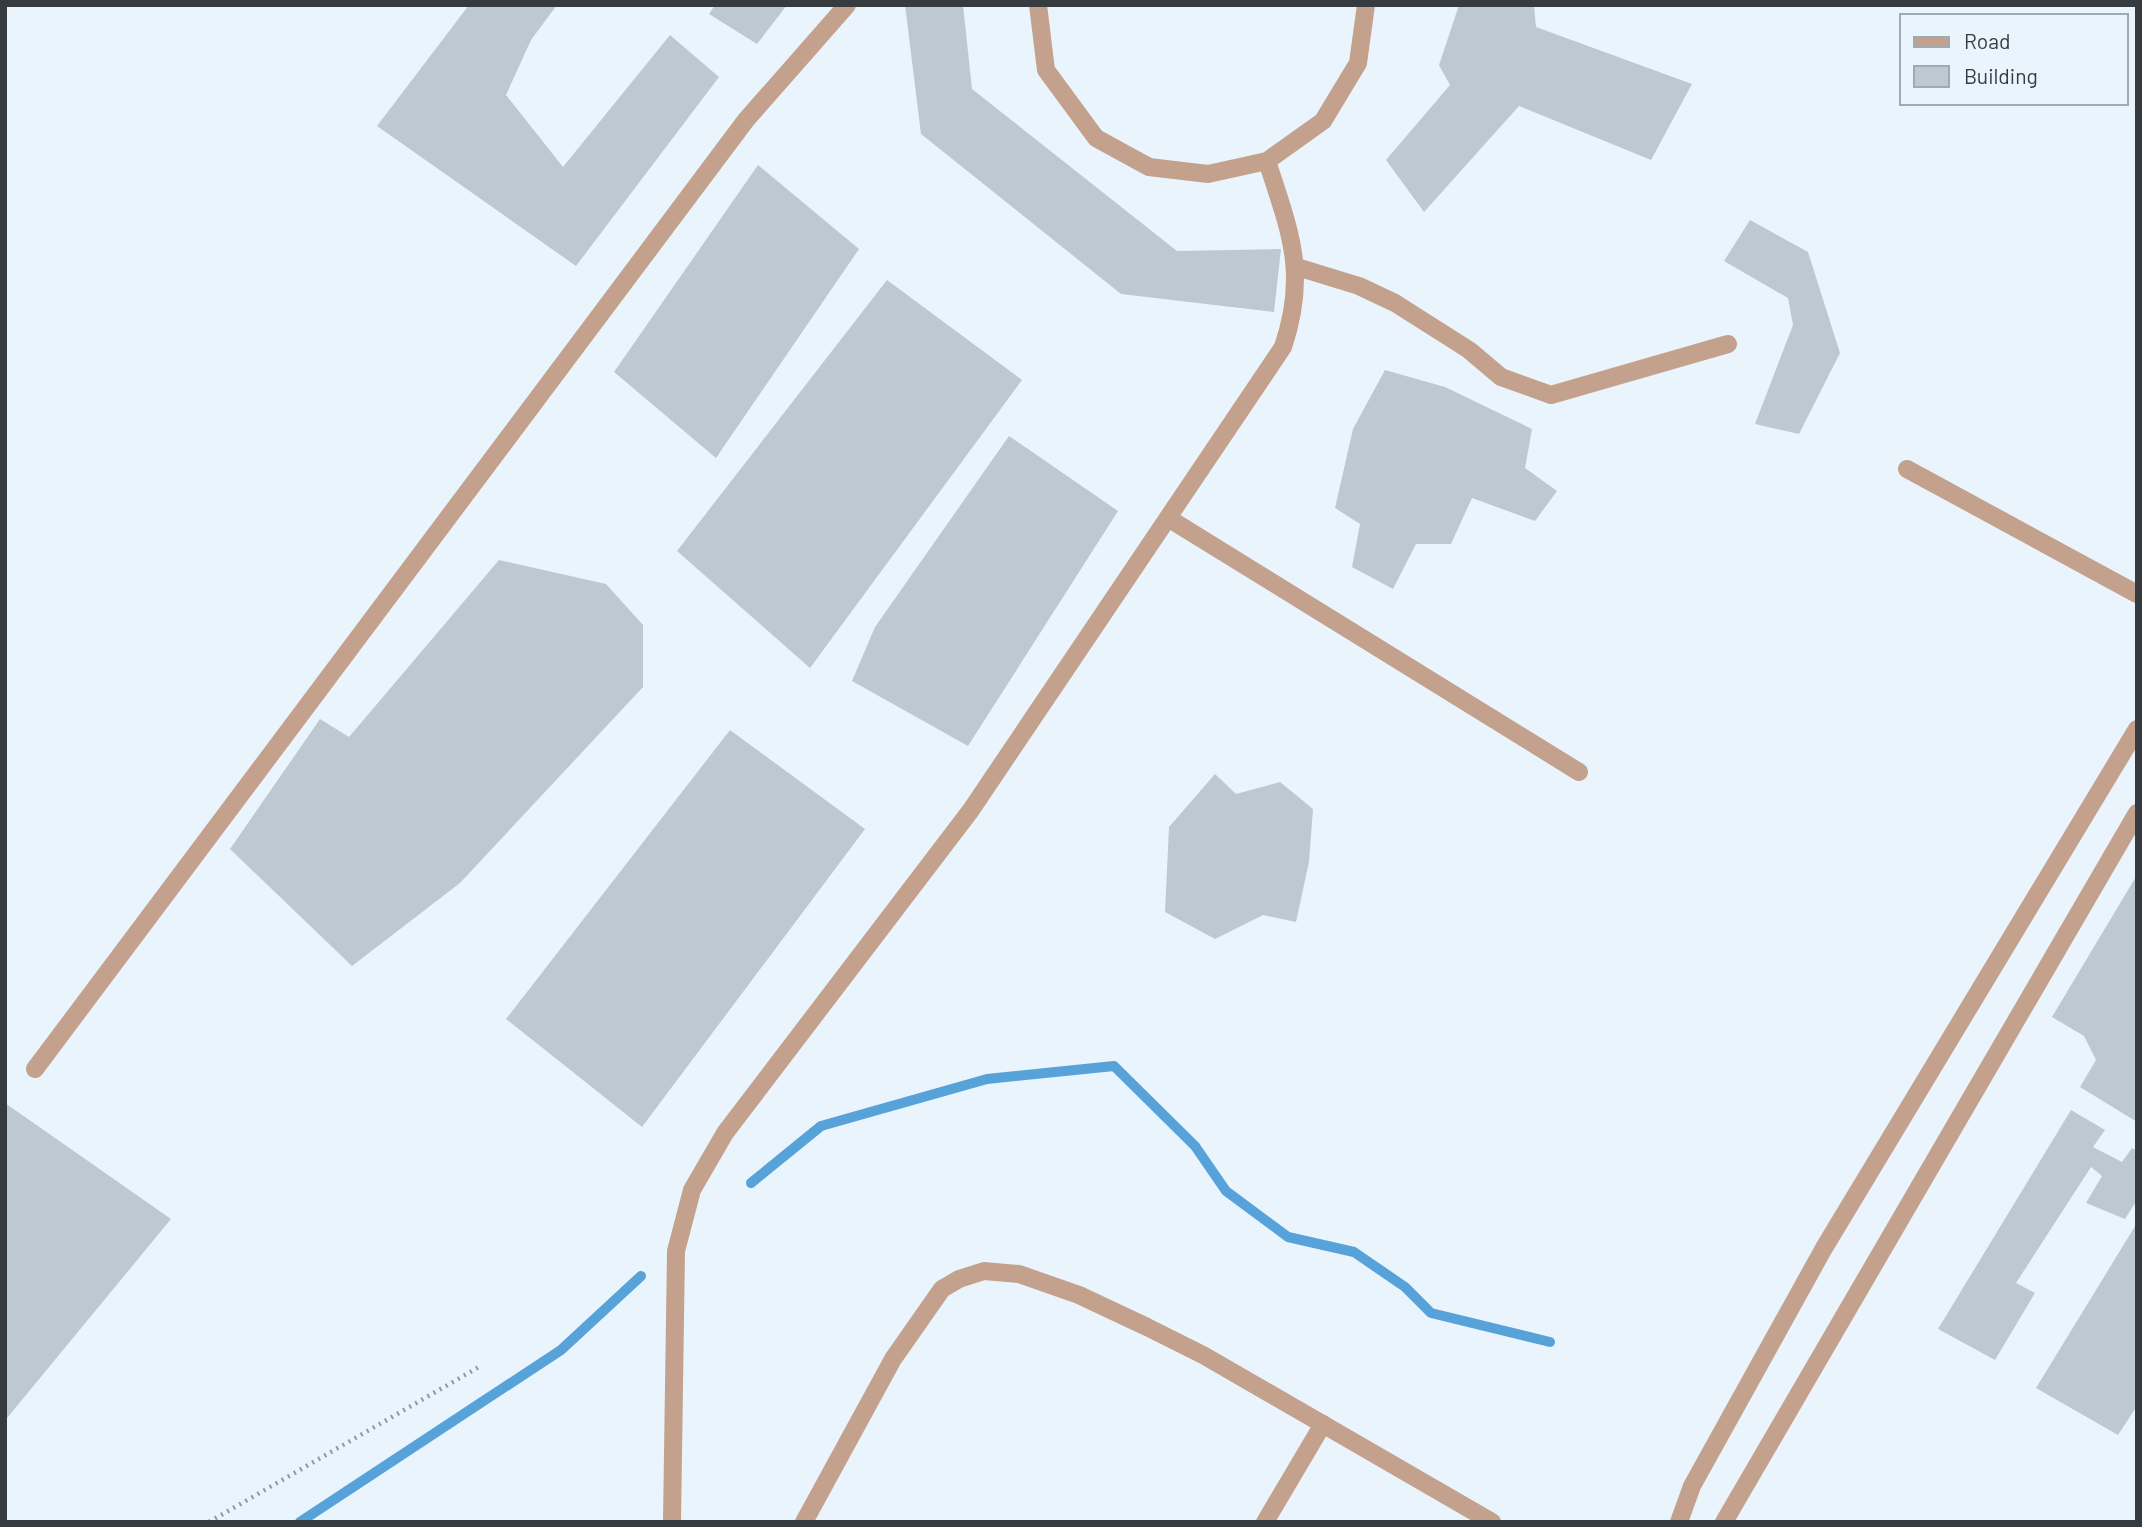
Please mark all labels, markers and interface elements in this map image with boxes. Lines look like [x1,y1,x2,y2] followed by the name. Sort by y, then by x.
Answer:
[1900,14,2128,105] legend
[1964,28,2010,53] text: Road
[1964,63,2038,88] text: Building

